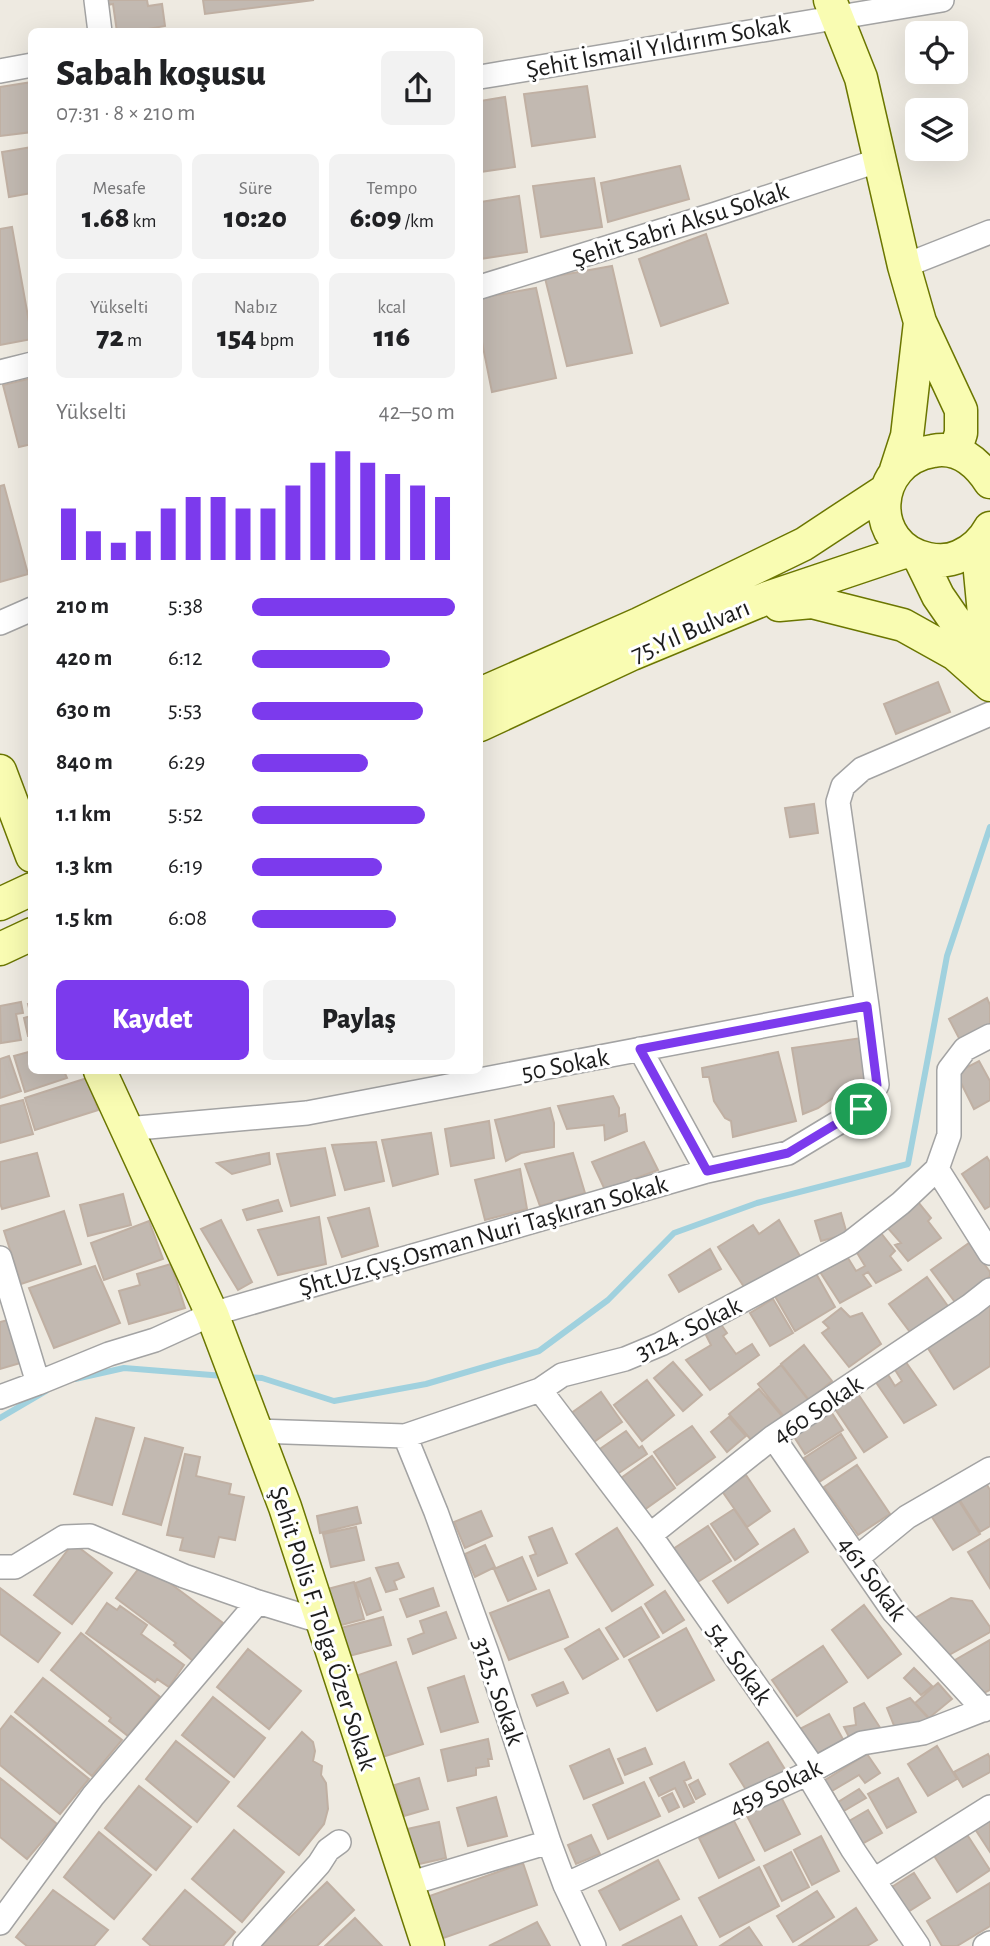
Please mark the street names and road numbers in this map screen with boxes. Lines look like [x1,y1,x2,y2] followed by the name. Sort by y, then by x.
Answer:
[524,10,792,83] street label: Şehit İsmail Yıldırım Sokak
[569,178,792,272] street label: Şehit Sabri Aksu Sokak
[627,594,754,668] street label: 75.Yıl Bulvarı
[519,1044,611,1086] street label: 50 Sokak
[296,1171,671,1301] street label: Şht.Uz.Çvş.Osman Nuri Taşkıran Sokak
[632,1292,745,1366] street label: 3124. Sokak
[768,1370,867,1449] street label: 460 Sokak
[265,1483,382,1774] street label: Şehit Polis F. Tolga Özer Sokak
[833,1531,911,1626] street label: 461 Sokak
[702,1618,777,1709] street label: 54. Sokak
[467,1634,529,1749] street label: 3125. Sokak
[725,1754,826,1821] street label: 459 Sokak

